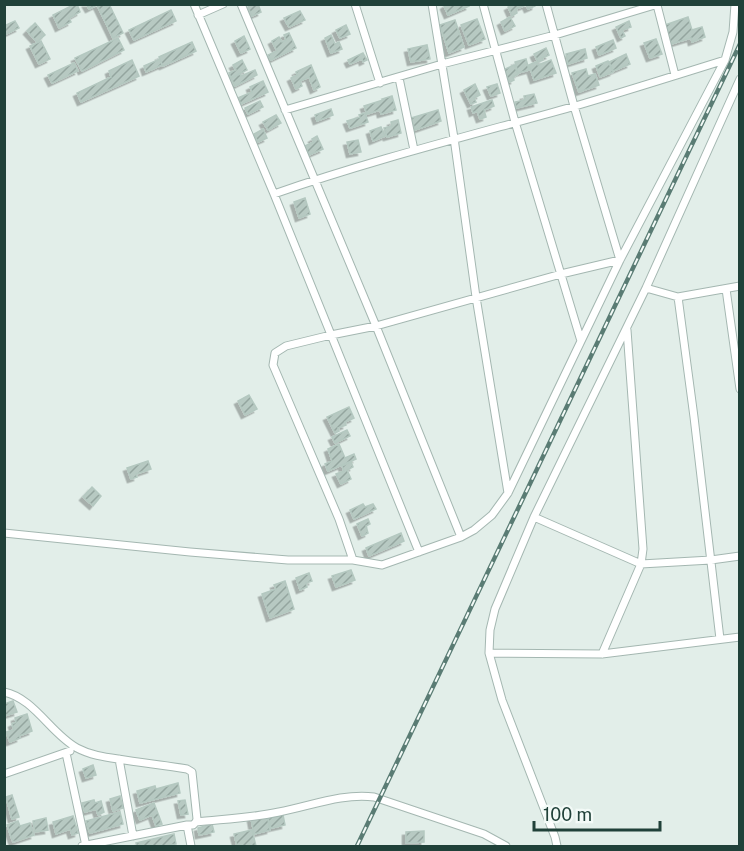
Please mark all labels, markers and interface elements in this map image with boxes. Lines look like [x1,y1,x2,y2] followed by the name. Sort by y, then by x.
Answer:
[534,794,660,832] scale bar
[543,804,592,825] text: 100 m

